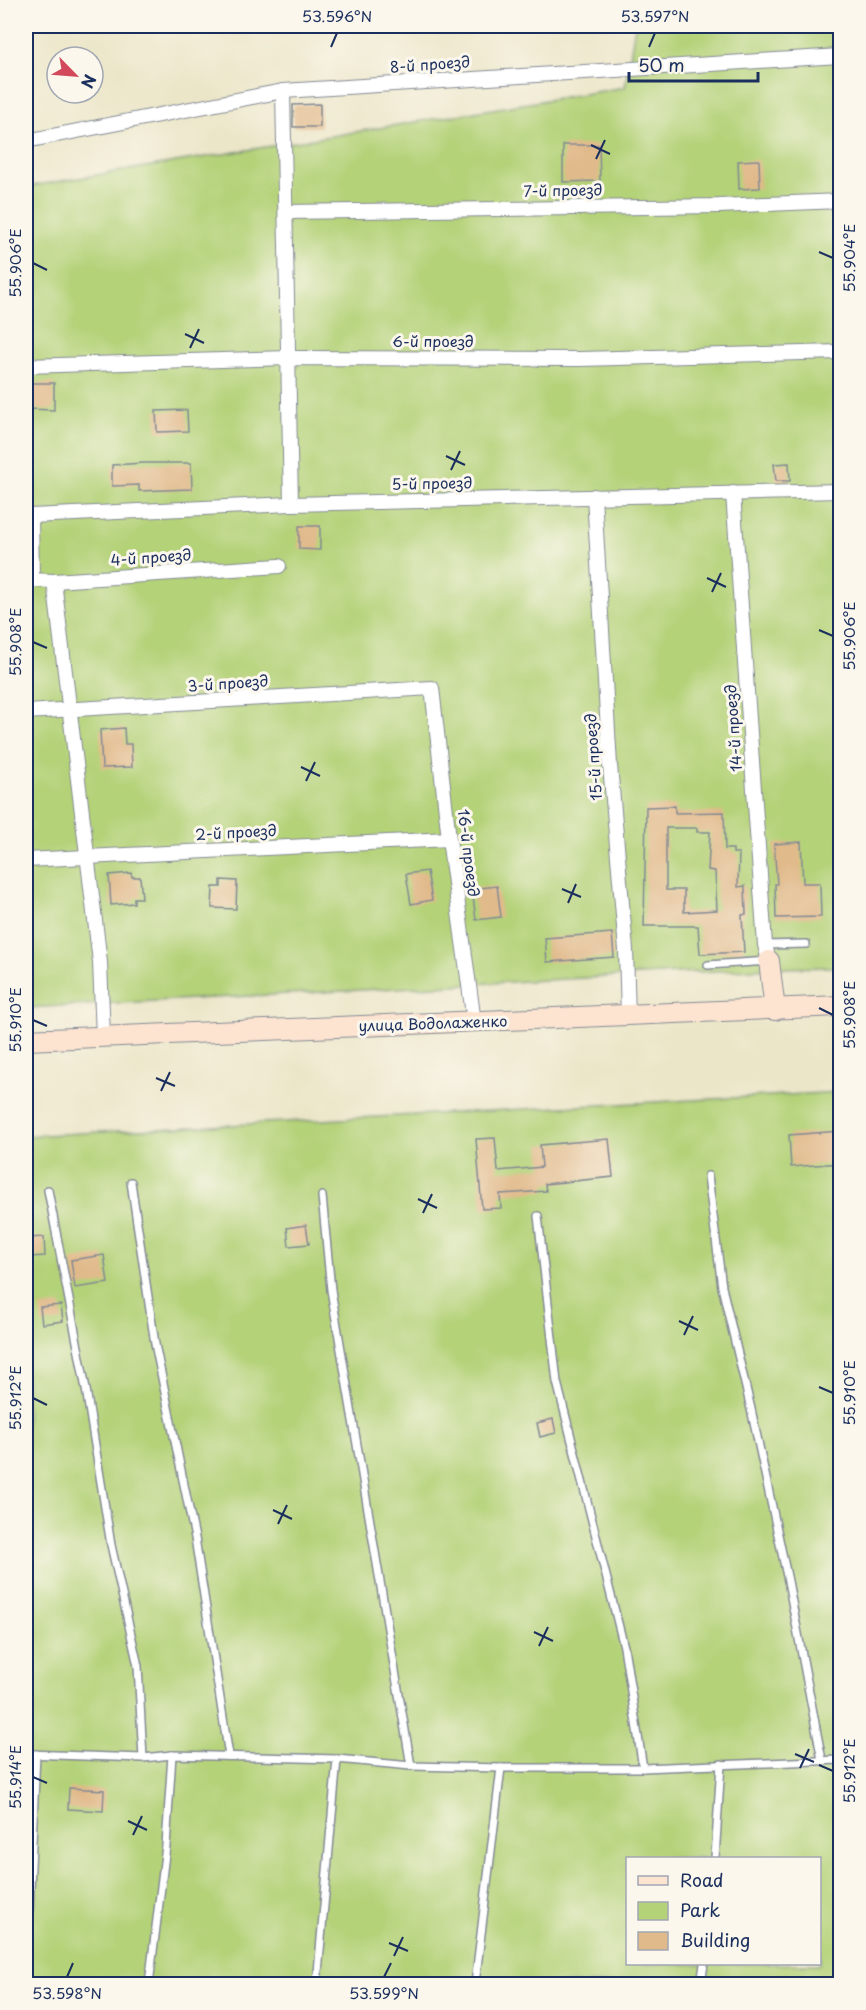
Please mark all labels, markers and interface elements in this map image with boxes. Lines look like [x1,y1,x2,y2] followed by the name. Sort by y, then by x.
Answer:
[302,4,372,27] text: 53.596°N
[620,4,690,27] text: 53.597°N
[45,45,105,105] north arrow
[629,45,758,83] scale bar
[389,49,471,78] street label: 8-й проезд
[638,51,685,78] text: 50 m
[76,71,103,93] text: N
[523,177,603,202] street label: 7-й проезд
[837,223,860,293] text: 55.904°E
[3,228,26,298] text: 55.906°E
[392,329,474,352] street label: 6-й проезд
[391,470,472,495] street label: 5-й проезд
[110,542,192,571] street label: 4-й проезд
[837,601,860,671] text: 55.906°E
[3,608,26,676] text: 55.908°E
[187,668,269,697] street label: 3-й проезд
[718,684,747,773] street label: 14-й проезд
[578,713,607,801] street label: 15-й проезд
[453,808,486,898] street label: 16-й проезд
[195,818,277,845] street label: 2-й проезд
[837,981,860,1049] text: 55.908°E
[3,987,26,1053] text: 55.910°E
[358,1008,508,1037] street label: улица Водолаженко
[837,1360,860,1426] text: 55.910°E
[3,1365,26,1431] text: 55.912°E
[837,1738,860,1804] text: 55.912°E
[3,1745,26,1809] text: 55.914°E
[626,1857,821,1965] legend
[680,1866,724,1893] text: Road
[680,1896,720,1923] text: Park
[680,1926,750,1953] text: Building
[32,1981,102,2004] text: 53.598°N
[349,1981,419,2004] text: 53.599°N

